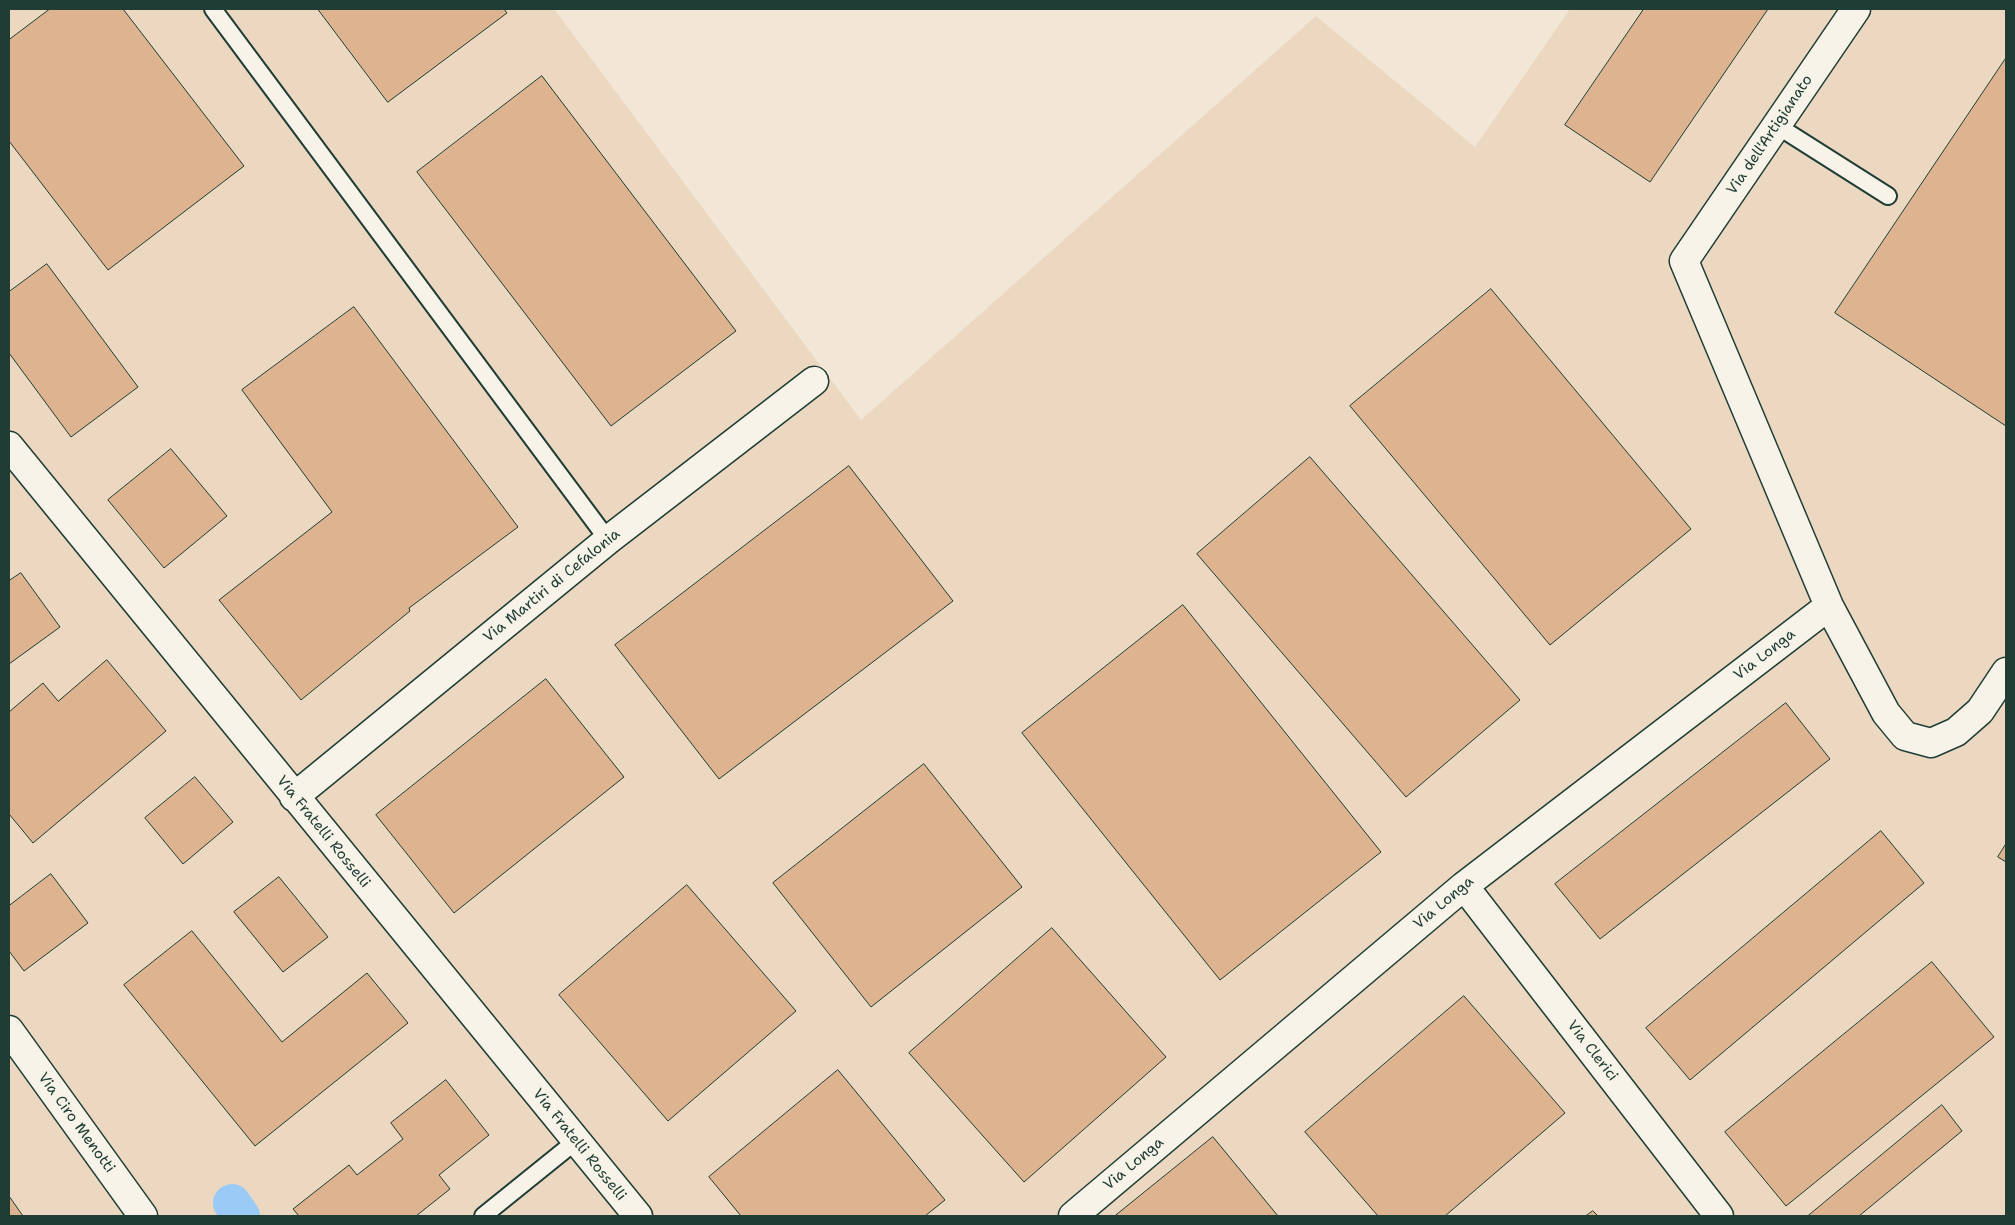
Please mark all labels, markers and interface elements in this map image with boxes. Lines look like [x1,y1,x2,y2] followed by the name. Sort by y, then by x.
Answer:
[1723,72,1817,198] street label: Via dell'Artigianato
[480,525,624,647] street label: Via Martiri di Cefalonia
[1731,625,1799,685] street label: Via Longa
[272,772,374,892] street label: Via Fratelli Rosselli
[1410,873,1478,933] street label: Via Longa
[1563,1017,1621,1085] street label: Via Clerici
[34,1069,118,1177] street label: Via Ciro Menotti
[528,1085,630,1205] street label: Via Fratelli Rosselli
[1100,1134,1168,1194] street label: Via Longa

